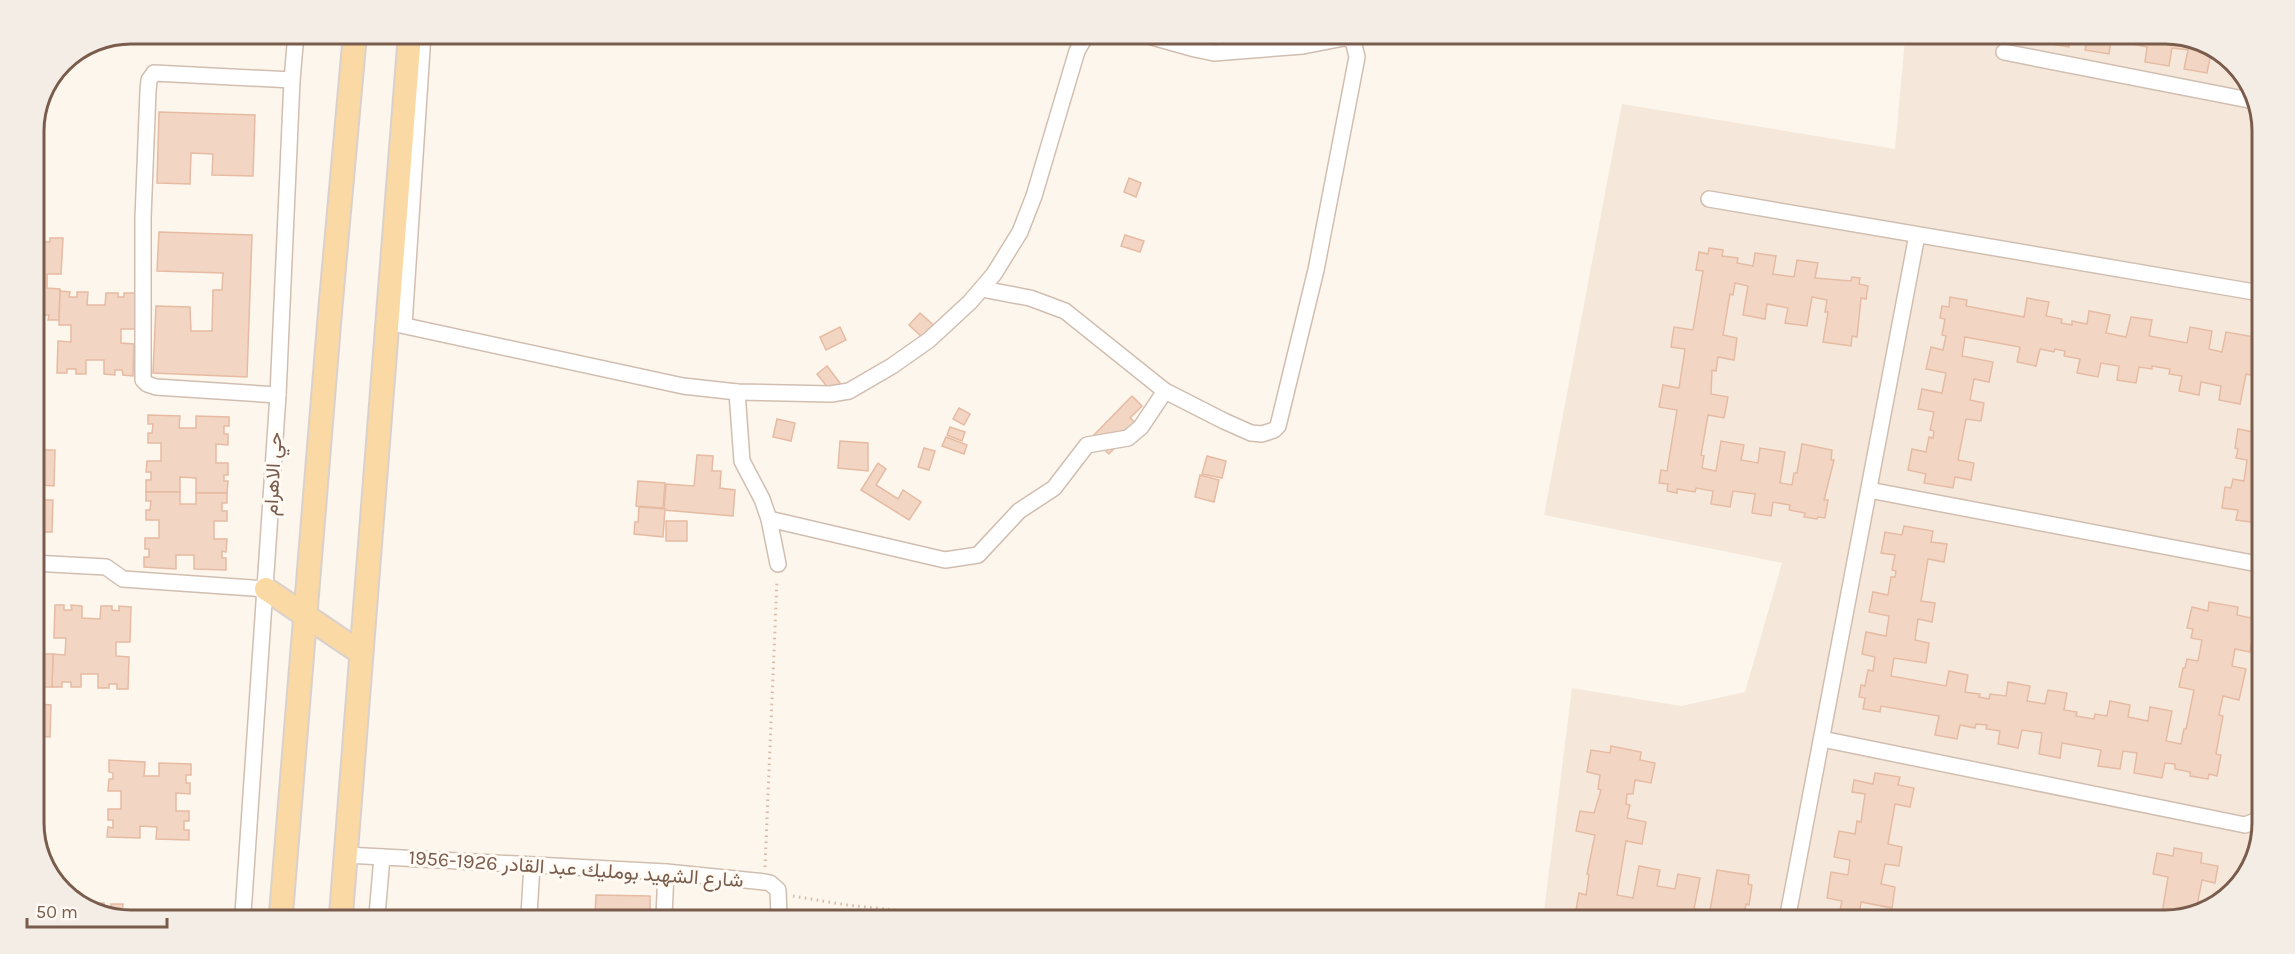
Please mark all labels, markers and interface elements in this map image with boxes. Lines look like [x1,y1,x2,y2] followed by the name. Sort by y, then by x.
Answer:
[259,431,292,517] street label: حي الاهرام
[408,846,744,894] street label: شارع الشهيد بومليك عبد القادر 1926-1956
[27,891,166,929] scale bar
[36,901,78,923] text: 50 m

